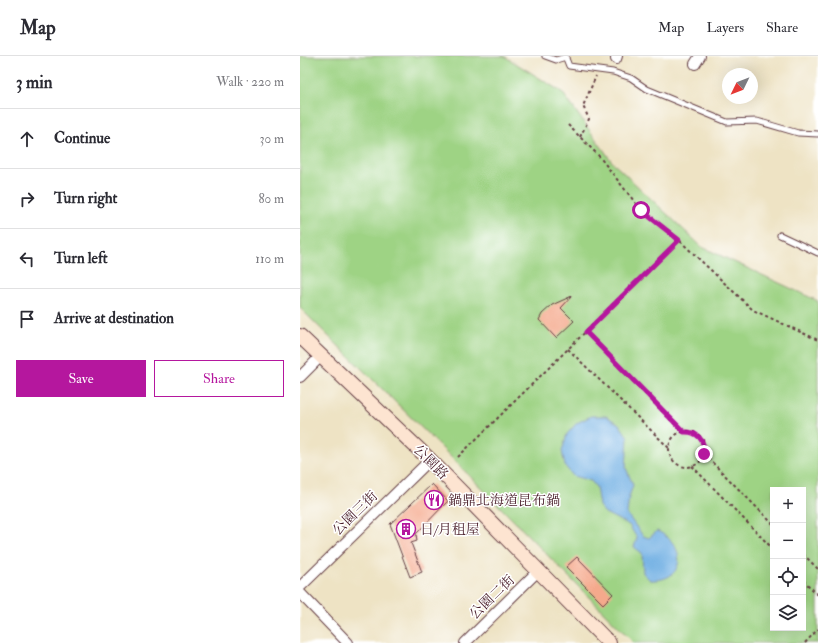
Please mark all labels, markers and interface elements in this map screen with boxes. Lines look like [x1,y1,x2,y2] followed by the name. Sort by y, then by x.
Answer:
[20,16,56,40] text: Map
[658,19,684,36] text: Map
[706,19,744,36] text: Layers
[766,19,798,36] text: Share
[722,68,758,104] north arrow
[16,72,53,93] text: 3 min
[216,74,284,90] text: Walk · 220 m
[16,128,38,150] icon: ahead
[54,129,110,148] text: Continue
[260,131,284,147] text: 30 m
[16,188,38,210] icon: right
[54,189,117,208] text: Turn right
[258,191,284,207] text: 80 m
[632,201,650,219] route start
[16,248,38,270] icon: left
[54,249,108,268] text: Turn left
[255,251,284,267] text: 110 m
[16,308,38,330] icon: arrive
[54,309,174,328] text: Arrive at destination
[16,360,146,397] button: Save
[154,360,284,397] button: Share
[410,441,452,483] street label: 公園路
[695,445,713,463] route end
[329,487,381,539] street label: 公園三街
[770,487,806,631] map controls
[770,487,806,523] button: +
[423,489,445,511] restaurant icon: 鍋鼎北海道昆布鍋
[448,492,560,509] place label: 鍋鼎北海道昆布鍋
[395,518,417,540] building icon: 日/月租屋
[420,521,480,538] place label: 日/月租屋
[770,523,806,559] button: −
[770,559,806,595] button: locate
[466,571,518,623] street label: 公園二街
[770,595,806,631] button: layers

